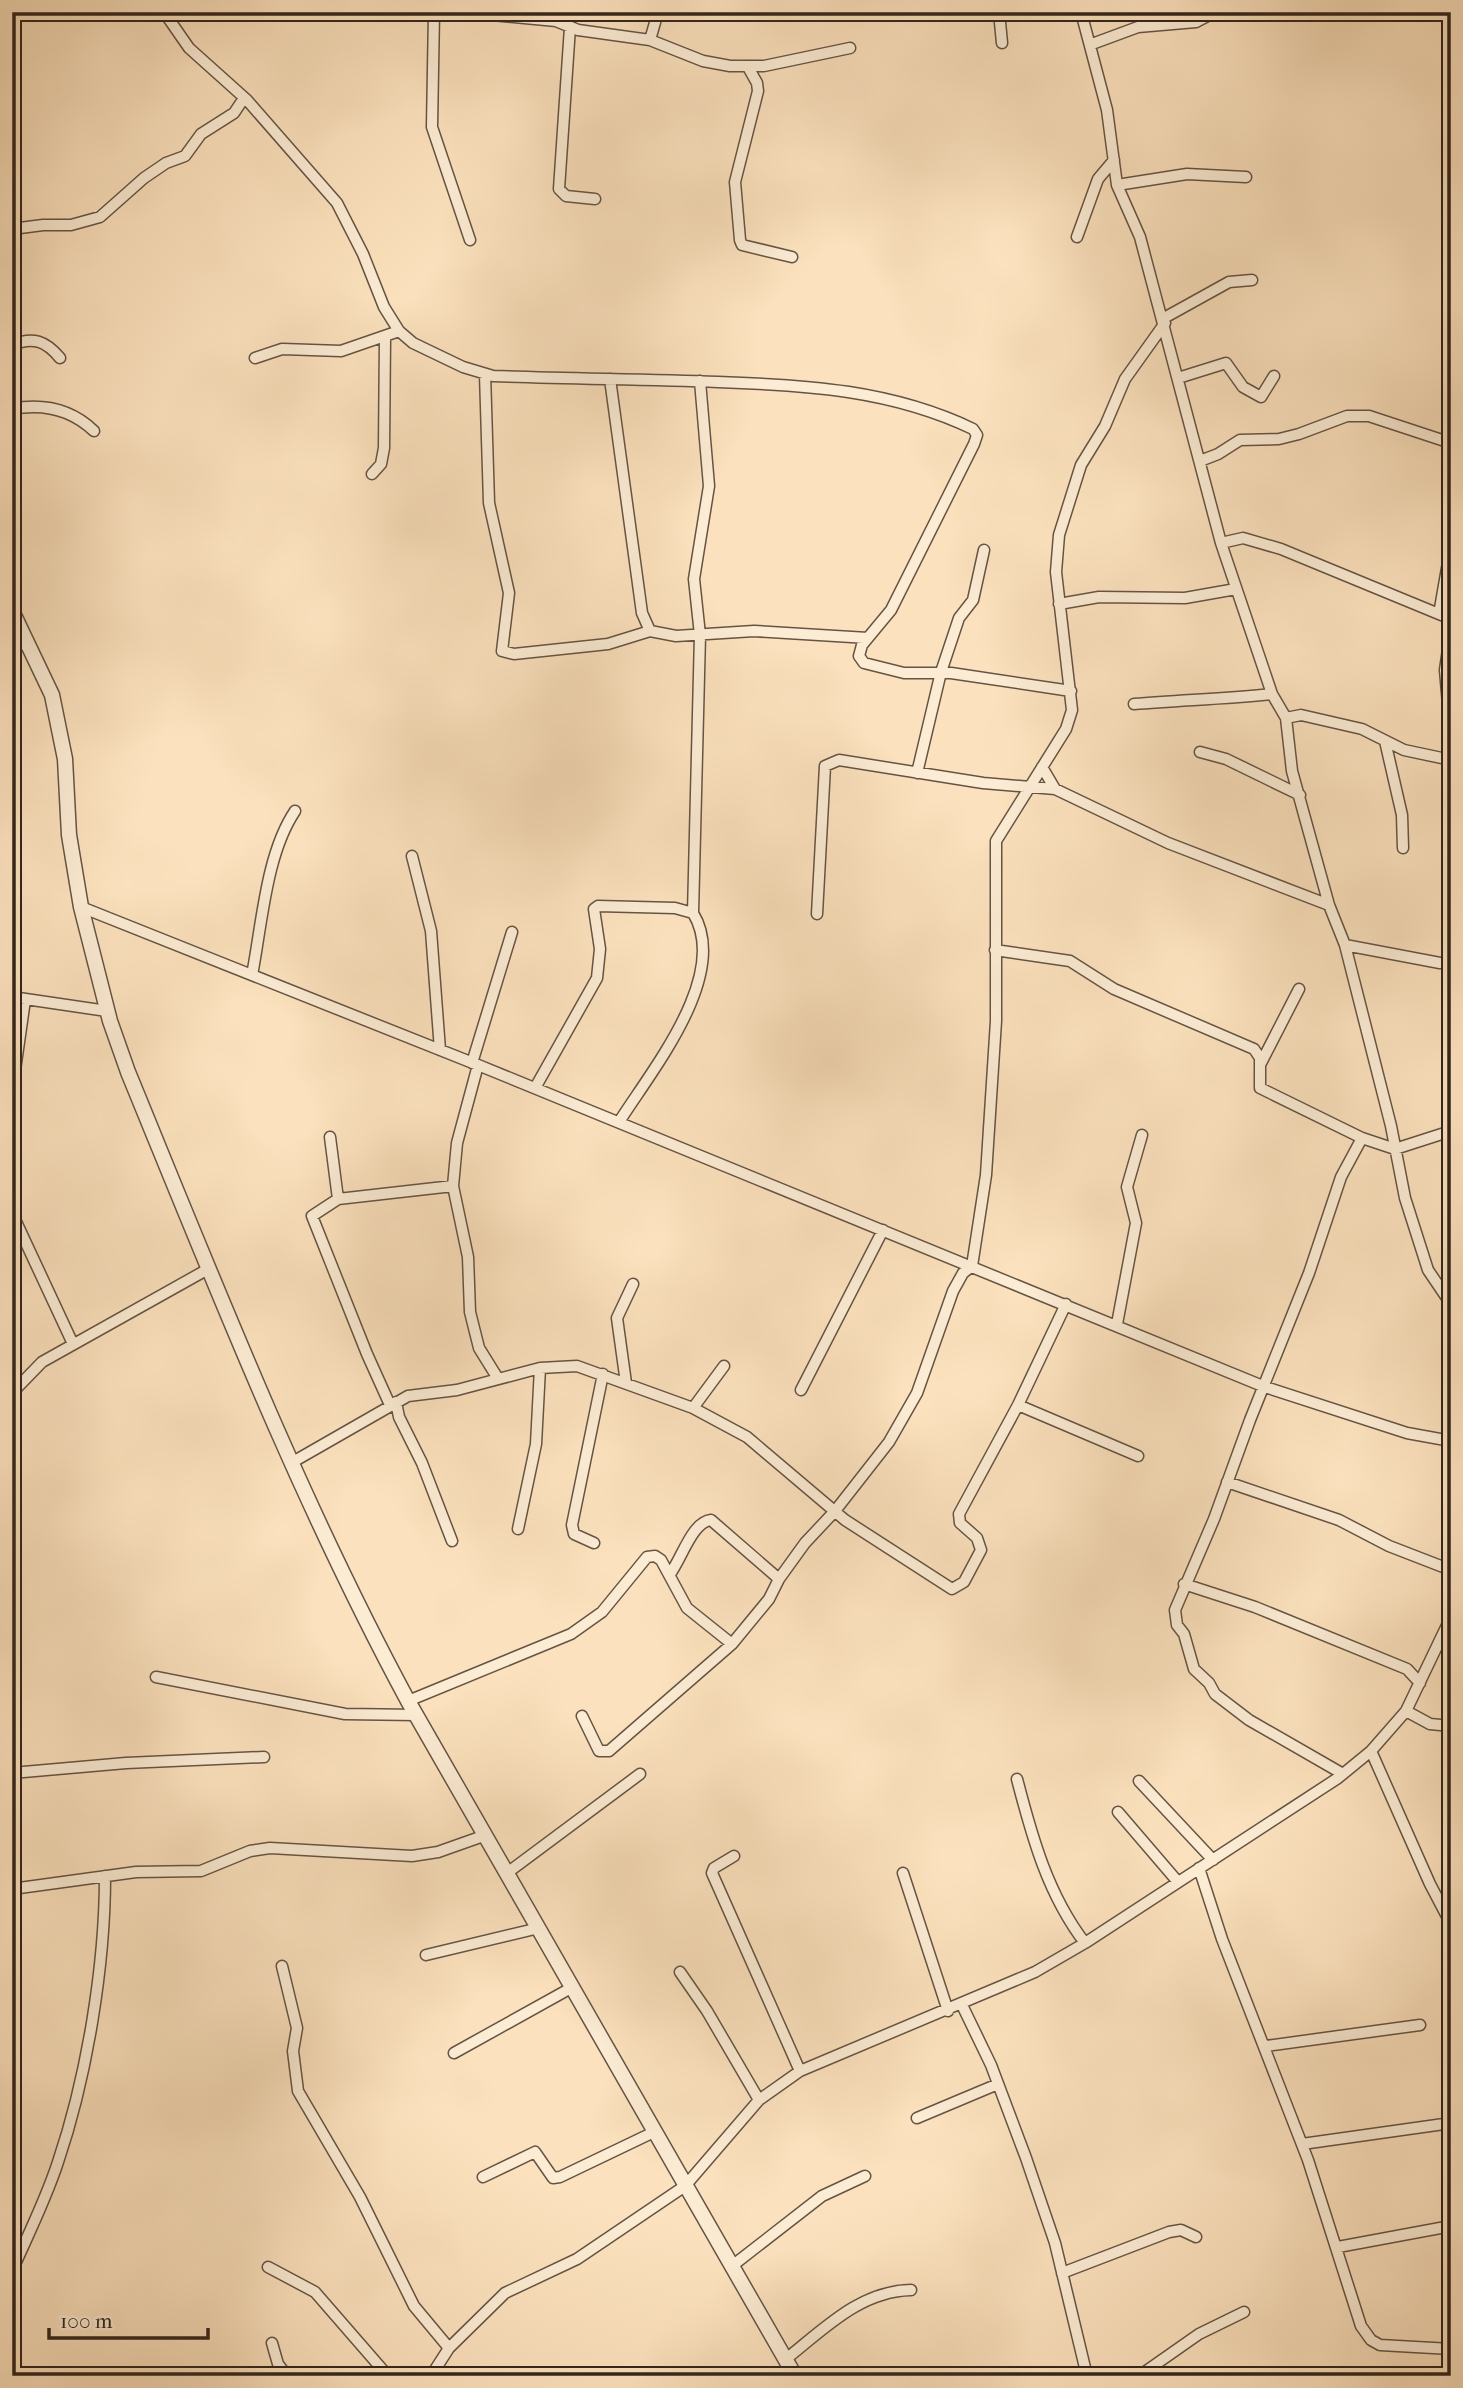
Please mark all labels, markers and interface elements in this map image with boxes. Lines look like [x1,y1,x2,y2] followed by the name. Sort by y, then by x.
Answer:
[49,2297,208,2341] scale bar
[60,2309,113,2333] text: 100 m

